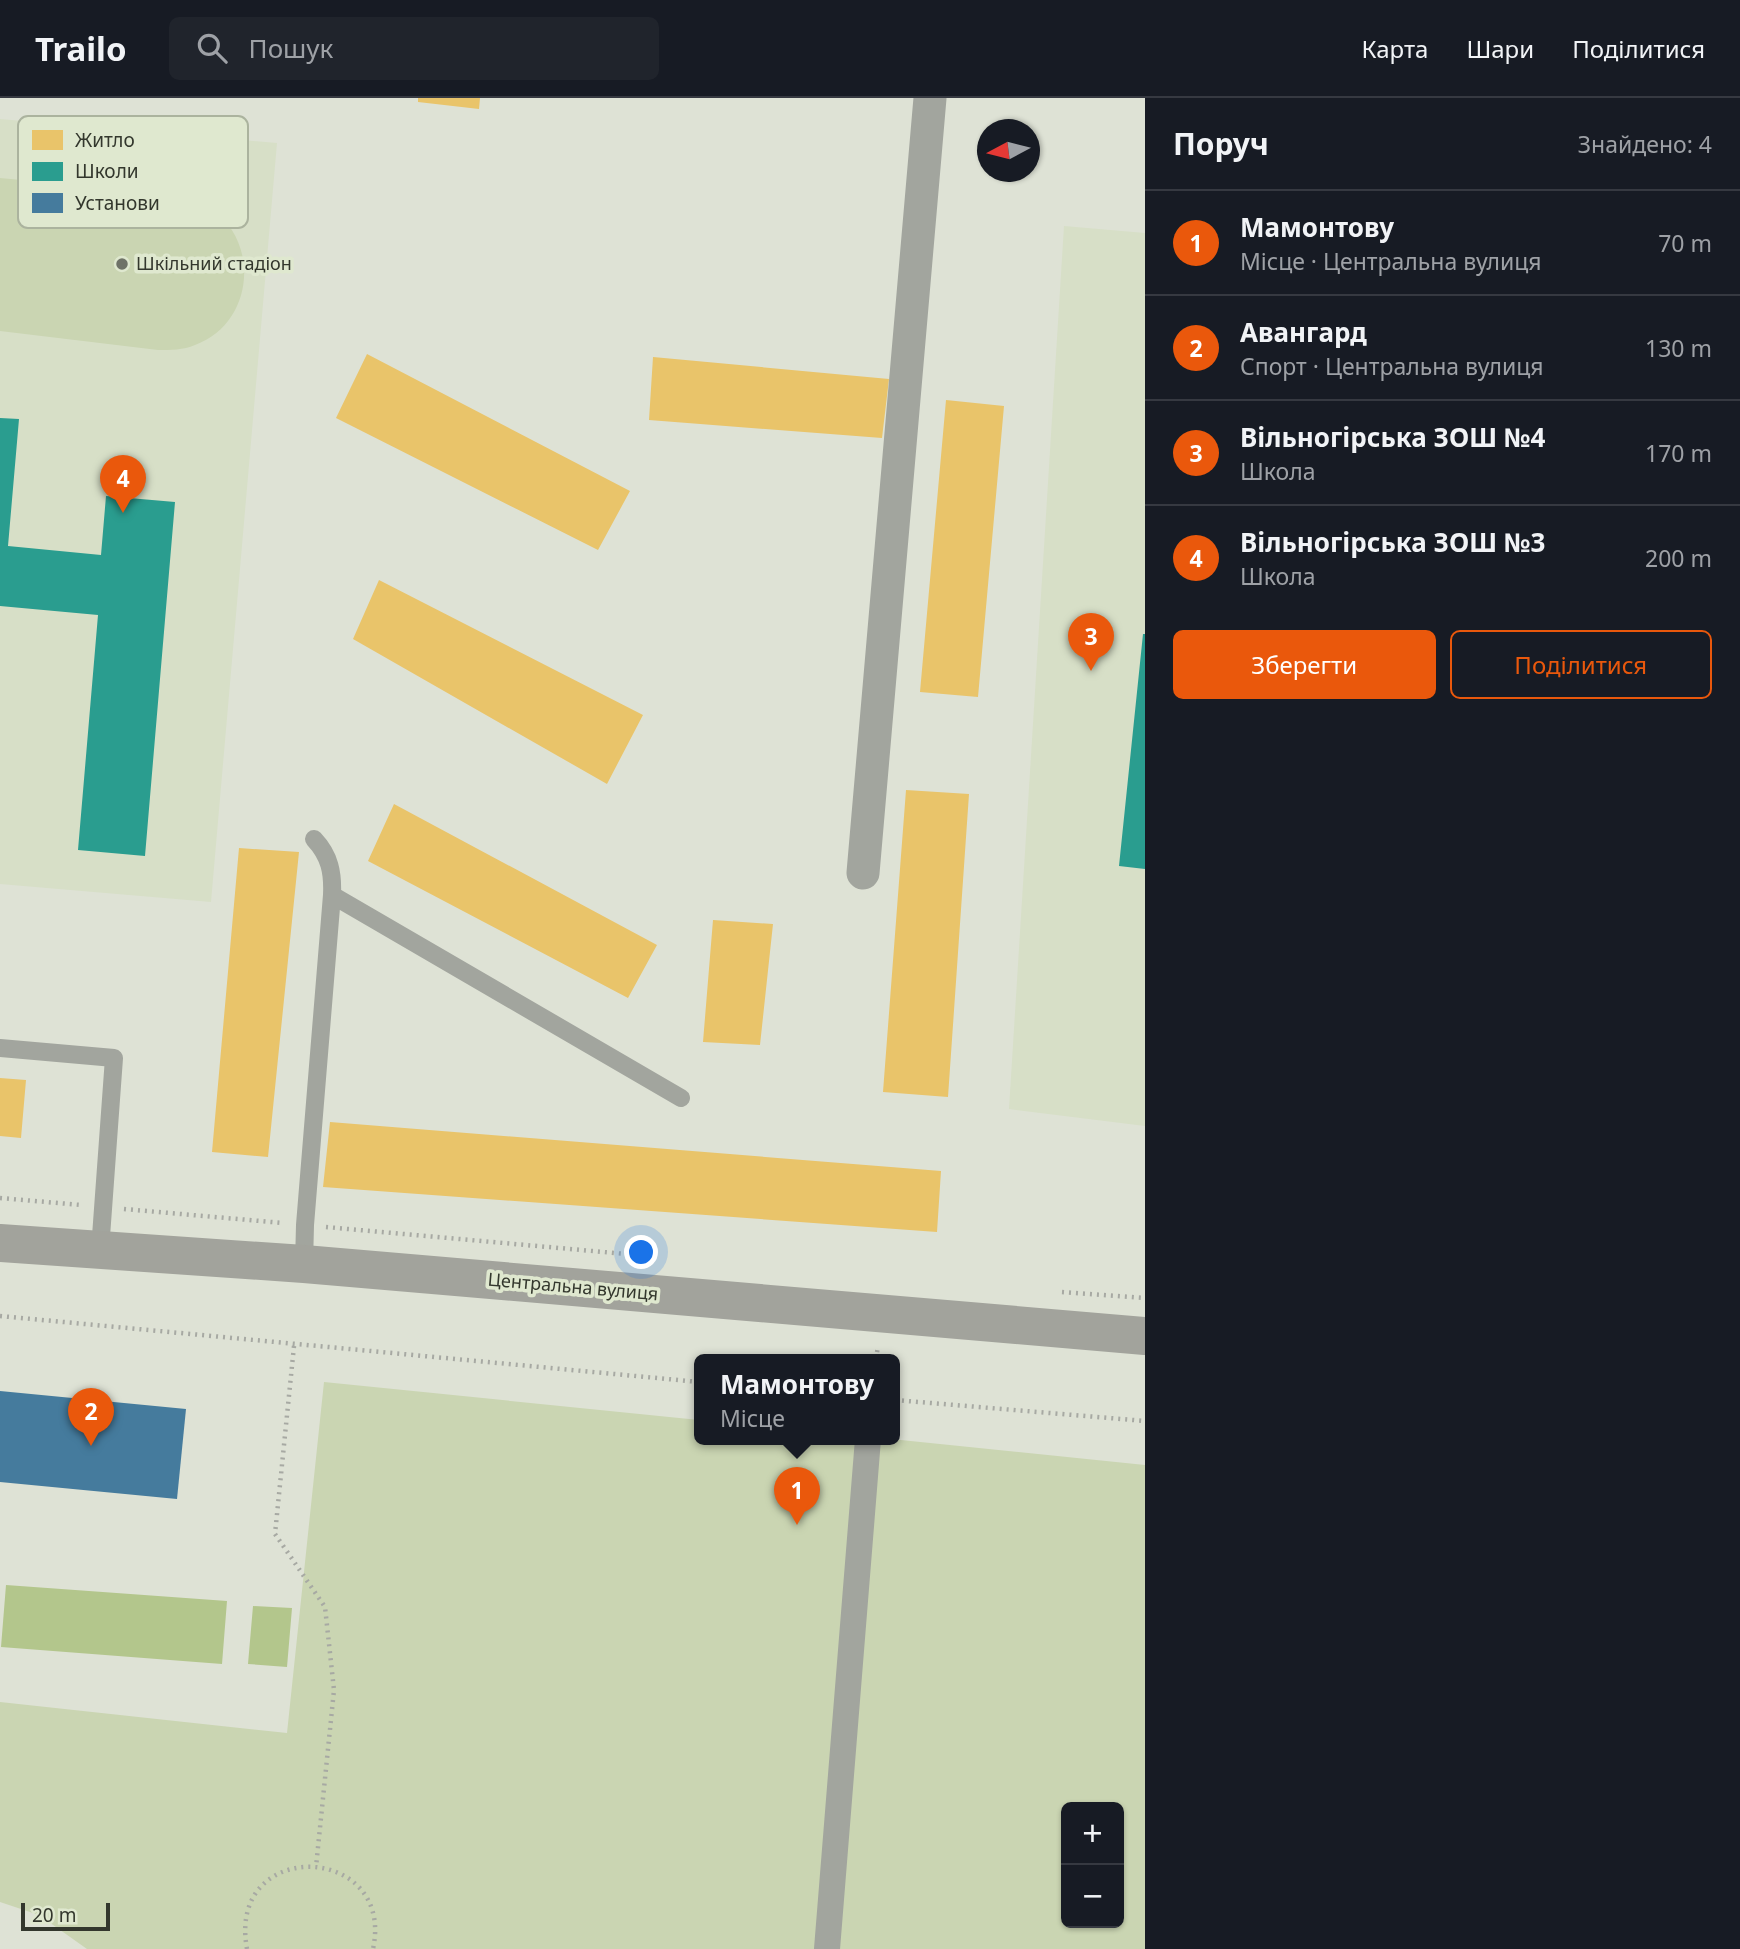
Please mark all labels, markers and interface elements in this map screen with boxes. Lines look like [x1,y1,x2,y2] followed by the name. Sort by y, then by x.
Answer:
[169,17,659,80] search box
[35,26,127,71] text: Trailo
[193,29,231,67] icon: search
[249,30,333,66] text: Пошук
[1361,32,1428,65] text: Карта
[1466,32,1534,65] text: Шари
[1572,32,1705,65] text: Поділитися
[18,116,248,228] legend
[977,119,1040,182] north arrow
[1173,123,1269,164] text: Поруч
[75,127,135,153] text: Житло
[1578,128,1712,160] text: Знайдено: 4
[75,158,139,184] text: Школи
[75,190,160,216] text: Установи
[1240,209,1394,245] text: Мамонтову
[1189,227,1203,259] text: 1
[1658,227,1712,259] text: 70 m
[1240,245,1542,277] text: Місце · Центральна вулиця
[136,251,292,275] place label: Шкільний стадіон
[114,256,130,272] marker: Шкільний стадіон
[1240,314,1367,350] text: Авангард
[1189,332,1203,364] text: 2
[1645,332,1712,364] text: 130 m
[1240,350,1544,382] text: Спорт · Центральна вулиця
[1240,419,1545,455] text: Вільногірська ЗОШ №4
[1189,437,1203,469] text: 3
[1645,437,1712,469] text: 170 m
[100,455,146,513] pin: 4
[1240,455,1316,487] text: Школа
[1240,524,1545,560] text: Вільногірська ЗОШ №3
[1189,542,1203,574] text: 4
[1645,542,1712,574] text: 200 m
[1240,560,1316,592] text: Школа
[1068,613,1114,671] pin: 3
[1173,630,1436,699] button: Зберегти
[1450,630,1712,699] button: Поділитися
[624,1235,658,1269] your location
[487,1267,659,1305] street label: Центральна вулиця
[694,1354,900,1445] popup
[720,1366,874,1402] text: Мамонтову
[68,1388,114,1446] pin: 2
[720,1402,785,1434] text: Місце
[774,1467,820,1525] pin: 1
[1061,1802,1124,1928] map controls
[1061,1802,1124,1865] button: +
[1061,1865,1124,1928] button: −
[21,1900,110,1932] scale bar
[32,1902,76,1928] text: 20 m

